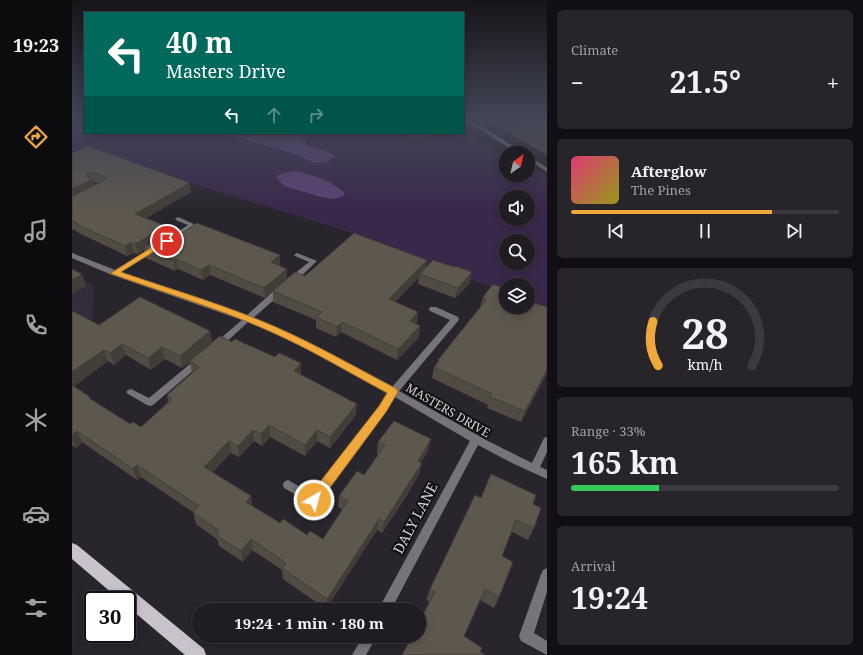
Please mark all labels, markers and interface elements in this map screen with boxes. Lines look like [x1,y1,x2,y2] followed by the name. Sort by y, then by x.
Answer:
[166,23,233,61] text: 40 m
[100,28,152,80] icon: left
[13,33,59,57] text: 19:23
[571,41,618,59] text: Climate
[166,59,286,83] text: Masters Drive
[669,61,741,102] text: 21.5°
[571,67,584,97] text: −
[827,67,839,97] text: +
[221,104,243,126] icon: left
[263,104,285,126] icon: ahead
[305,104,327,126] icon: right
[22,123,50,151] icon: directions
[499,146,535,182] north arrow
[499,146,535,314] map controls
[631,161,707,181] text: Afterglow
[631,181,691,199] text: The Pines
[499,190,535,226] button: sound
[22,217,50,245] icon: music
[605,220,627,242] icon: previous
[694,220,716,242] icon: pause
[783,220,805,242] icon: next
[150,224,184,258] pin
[156,230,178,252] icon: arrive
[499,234,535,270] button: search
[499,278,535,314] button: layers
[681,304,729,360] text: 28
[22,311,50,339] icon: phone
[687,354,723,373] text: km/h
[403,379,493,441] street label: MASTERS DRIVE
[22,406,50,434] icon: climate
[571,422,645,440] text: Range · 33%
[571,442,678,483] text: 165 km
[293,479,335,521] position arrow
[388,479,442,557] street label: DALY LANE
[22,500,50,528] icon: car
[571,557,615,575] text: Arrival
[571,577,648,618] text: 19:24
[84,591,136,643] speed limit sign: 30
[22,594,50,622] icon: filters
[234,613,384,633] text: 19:24 · 1 min · 180 m

